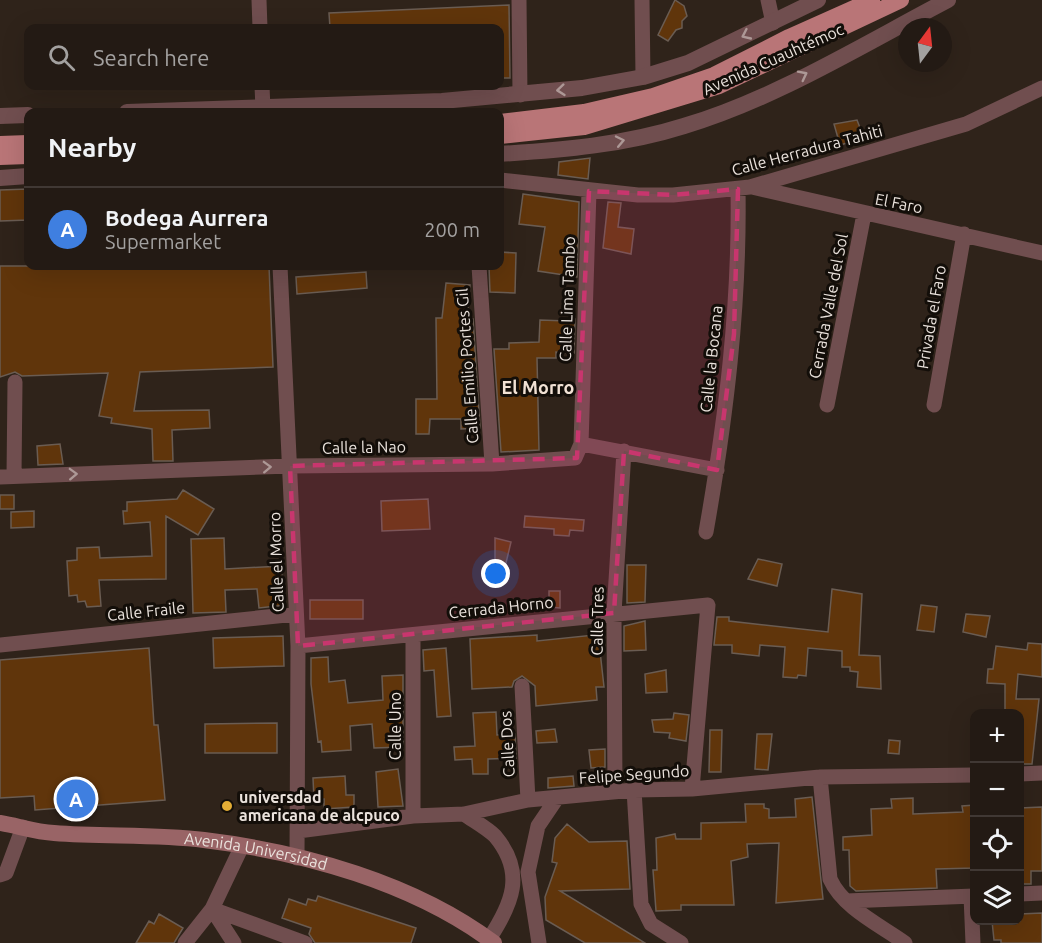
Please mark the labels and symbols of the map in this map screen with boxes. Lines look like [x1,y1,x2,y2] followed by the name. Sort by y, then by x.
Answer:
[898,18,952,72] north arrow
[700,20,847,98] street label: Avenida Cuauhtémoc
[742,28,753,40] one-way arrow
[796,71,807,82] one-way arrow
[556,84,565,96] one-way arrow
[730,121,884,179] street label: Calle Herradura Tahiti
[615,135,625,148] one-way arrow
[874,190,924,216] street label: El Faro
[805,232,851,380] street label: Cerrada Valle del Sol
[556,236,578,362] street label: Calle Lima Tambo
[913,264,949,370] street label: Privada el Faro
[453,288,481,444] street label: Calle Emilio Portes Gil
[696,305,726,413] street label: Calle la Bocana
[502,377,574,397] district label: El Morro
[322,437,406,457] street label: Calle la Nao
[263,461,272,473] one-way arrow
[68,468,77,481] one-way arrow
[265,512,287,612] street label: Calle el Morro
[481,559,510,588] your location
[587,586,607,656] street label: Calle Tres
[448,593,554,621] street label: Cerrada Horno
[106,598,186,624] street label: Calle Fraile
[386,692,404,760] street label: Calle Uno
[496,710,518,778] street label: Calle Dos
[578,761,690,787] street label: Felipe Segundo
[56,776,96,822] pin: A
[239,788,400,824] place label: universdad americana de alcpuco
[220,799,234,813] marker: universdad americana de alcpuco
[183,829,330,873] street label: Avenida Universidad

